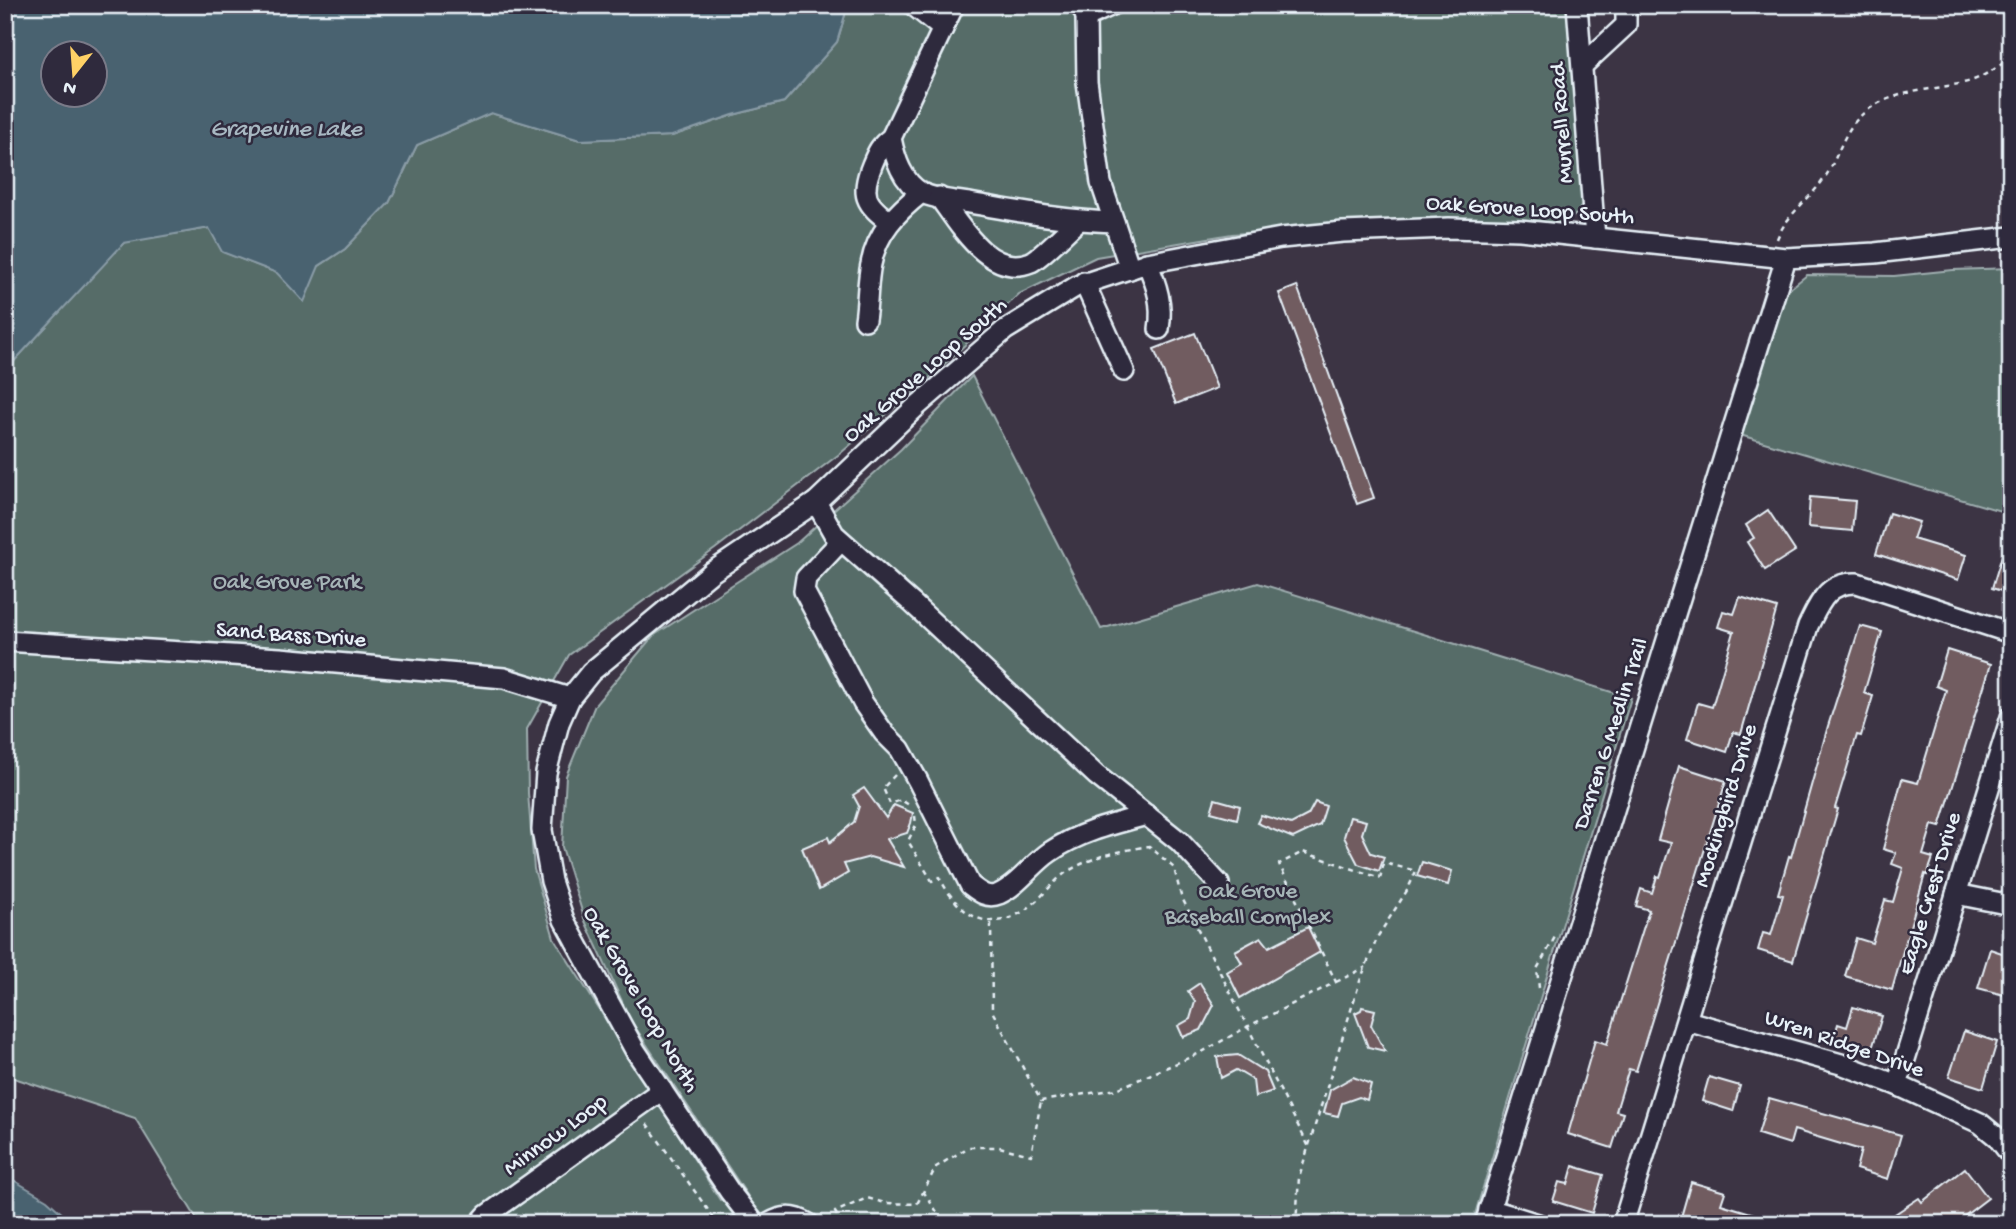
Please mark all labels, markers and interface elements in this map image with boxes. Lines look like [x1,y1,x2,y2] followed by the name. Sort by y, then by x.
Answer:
[38,38,108,108] north arrow
[1545,60,1581,184] street label: Murrell Road
[61,74,79,100] text: N
[210,116,363,145] water label: Grapevine Lake
[1425,190,1635,232] street label: Oak Grove Loop South
[838,292,1014,450] street label: Oak Grove Loop South
[213,570,364,597] park label: Oak Grove Park
[215,617,368,655] street label: Sand Bass Drive
[1568,635,1656,835] street label: Darren G Medlin Trail
[1689,720,1765,891] street label: Mockingbird Drive
[1893,808,1969,979] street label: Eagle Crest Drive
[1164,879,1331,932] park label: Oak Grove Baseball Complex
[576,902,704,1098] street label: Oak Grove Loop North
[1761,1005,1928,1085] street label: Wren Ridge Drive
[499,1089,613,1183] street label: Minnow Loop

